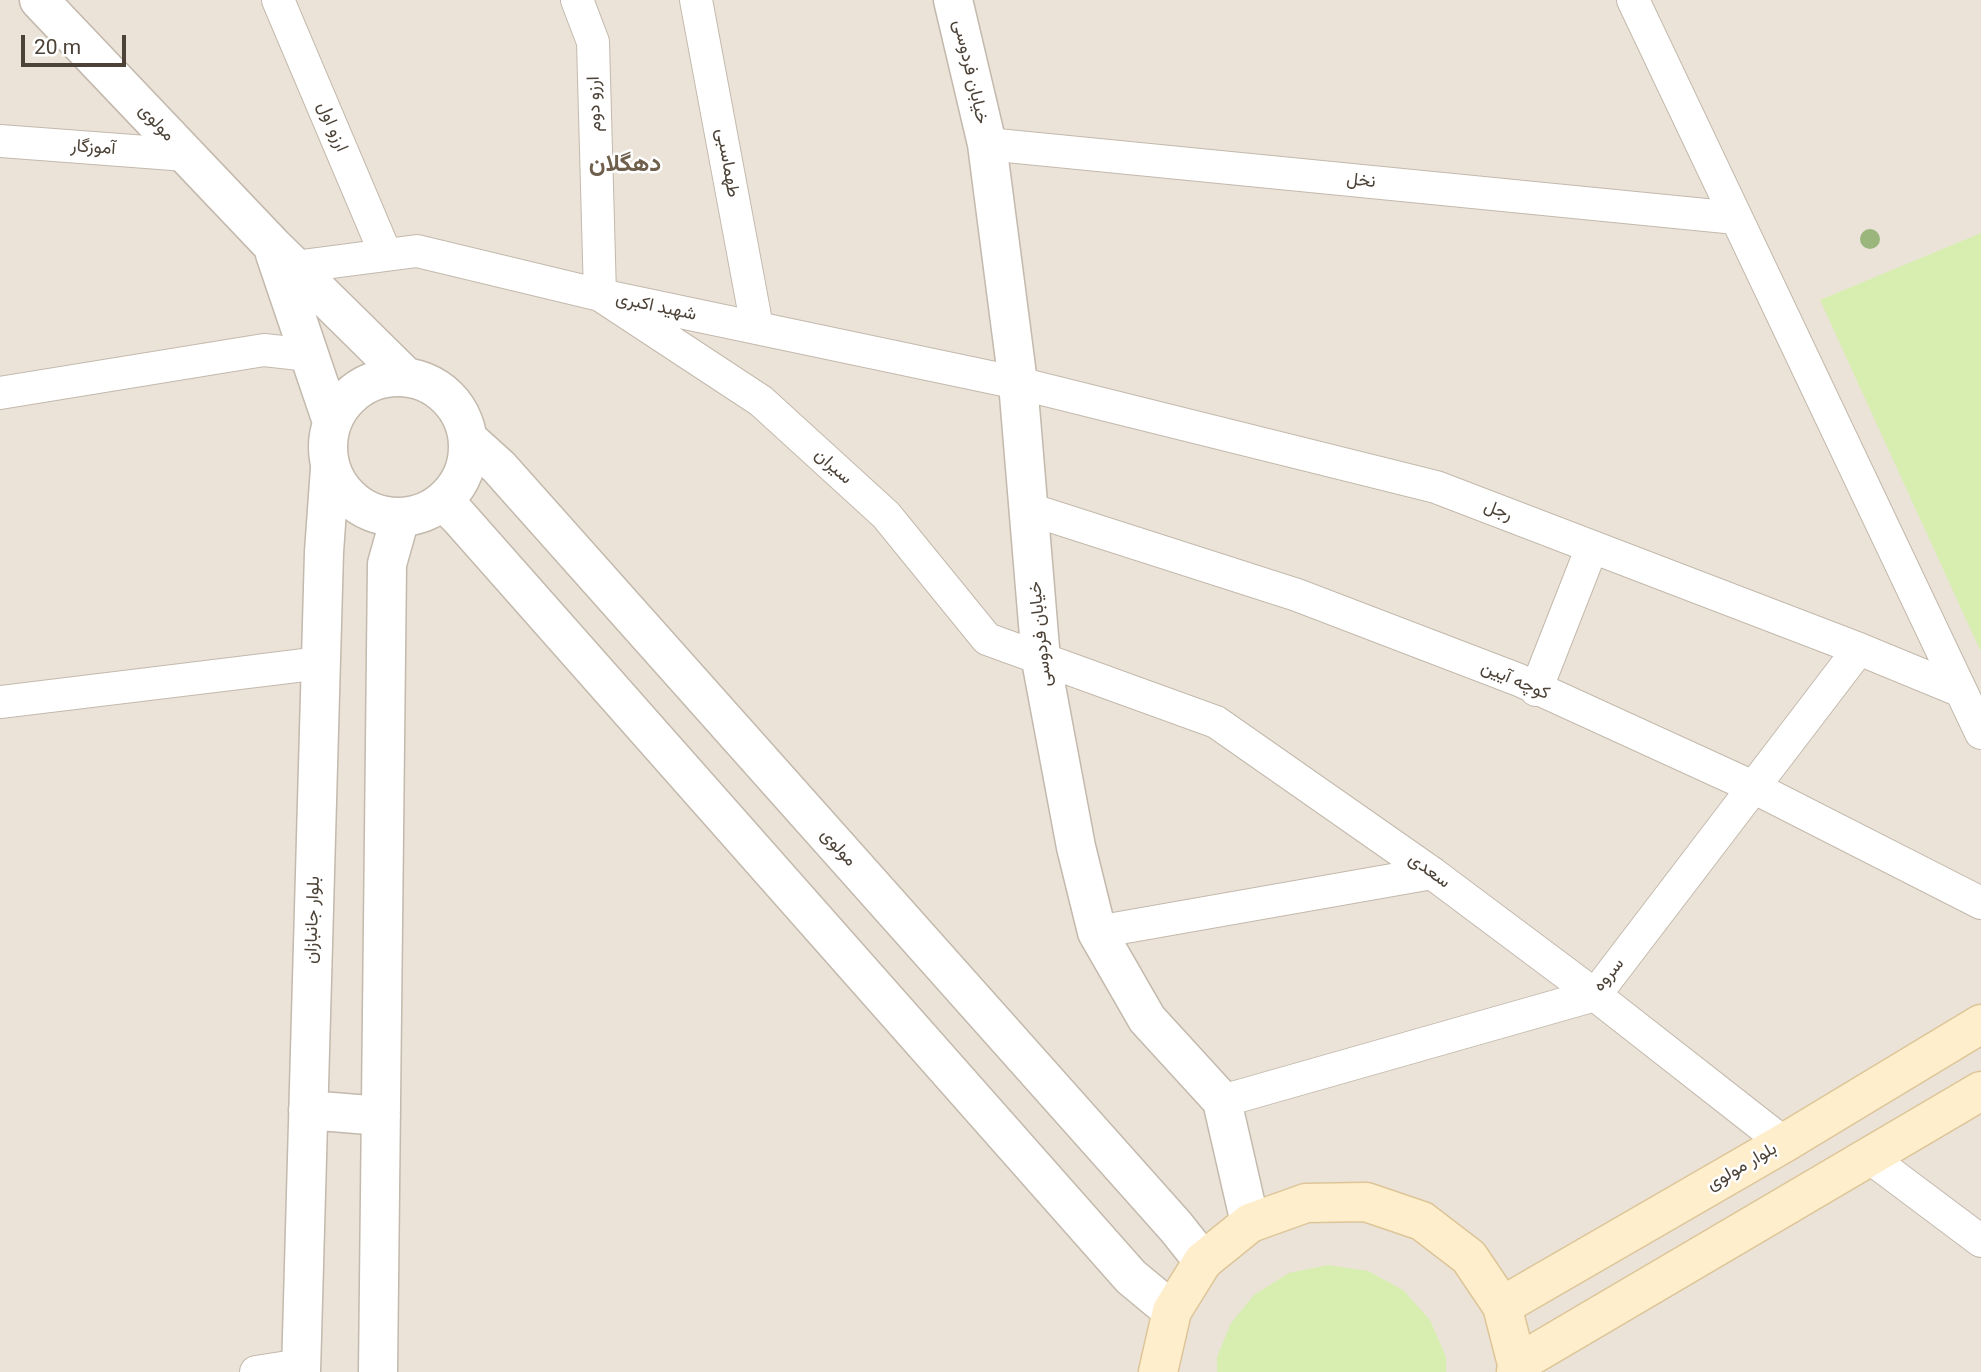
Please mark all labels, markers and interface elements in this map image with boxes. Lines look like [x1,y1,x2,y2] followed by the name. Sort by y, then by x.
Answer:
[948,18,992,126] street label: خیابان فردوسی
[24,21,130,65] scale bar
[34,35,81,59] text: 20 m
[583,76,607,132] street label: ارزو دوم
[312,99,352,155] street label: ارزو اول
[133,100,179,146] street label: مولوی
[710,127,744,199] street label: طهماسبی
[70,136,116,160] street label: آموزگار
[589,151,661,179] district label: دهگلان
[1345,169,1377,193] street label: نخل
[614,288,698,326] street label: شهید اکبری
[810,444,856,490] street label: سیران
[1481,496,1515,526] street label: رجل
[1025,580,1057,688] street label: خیابان فردوسی
[1477,657,1553,705] street label: کوچه آیین
[815,825,861,871] street label: مولوی
[1404,849,1454,893] street label: سعدی
[301,876,325,964] street label: بلوار جانبازان
[1589,954,1629,996] street label: سروه
[1703,1138,1781,1196] street label: بلوار مولوی

